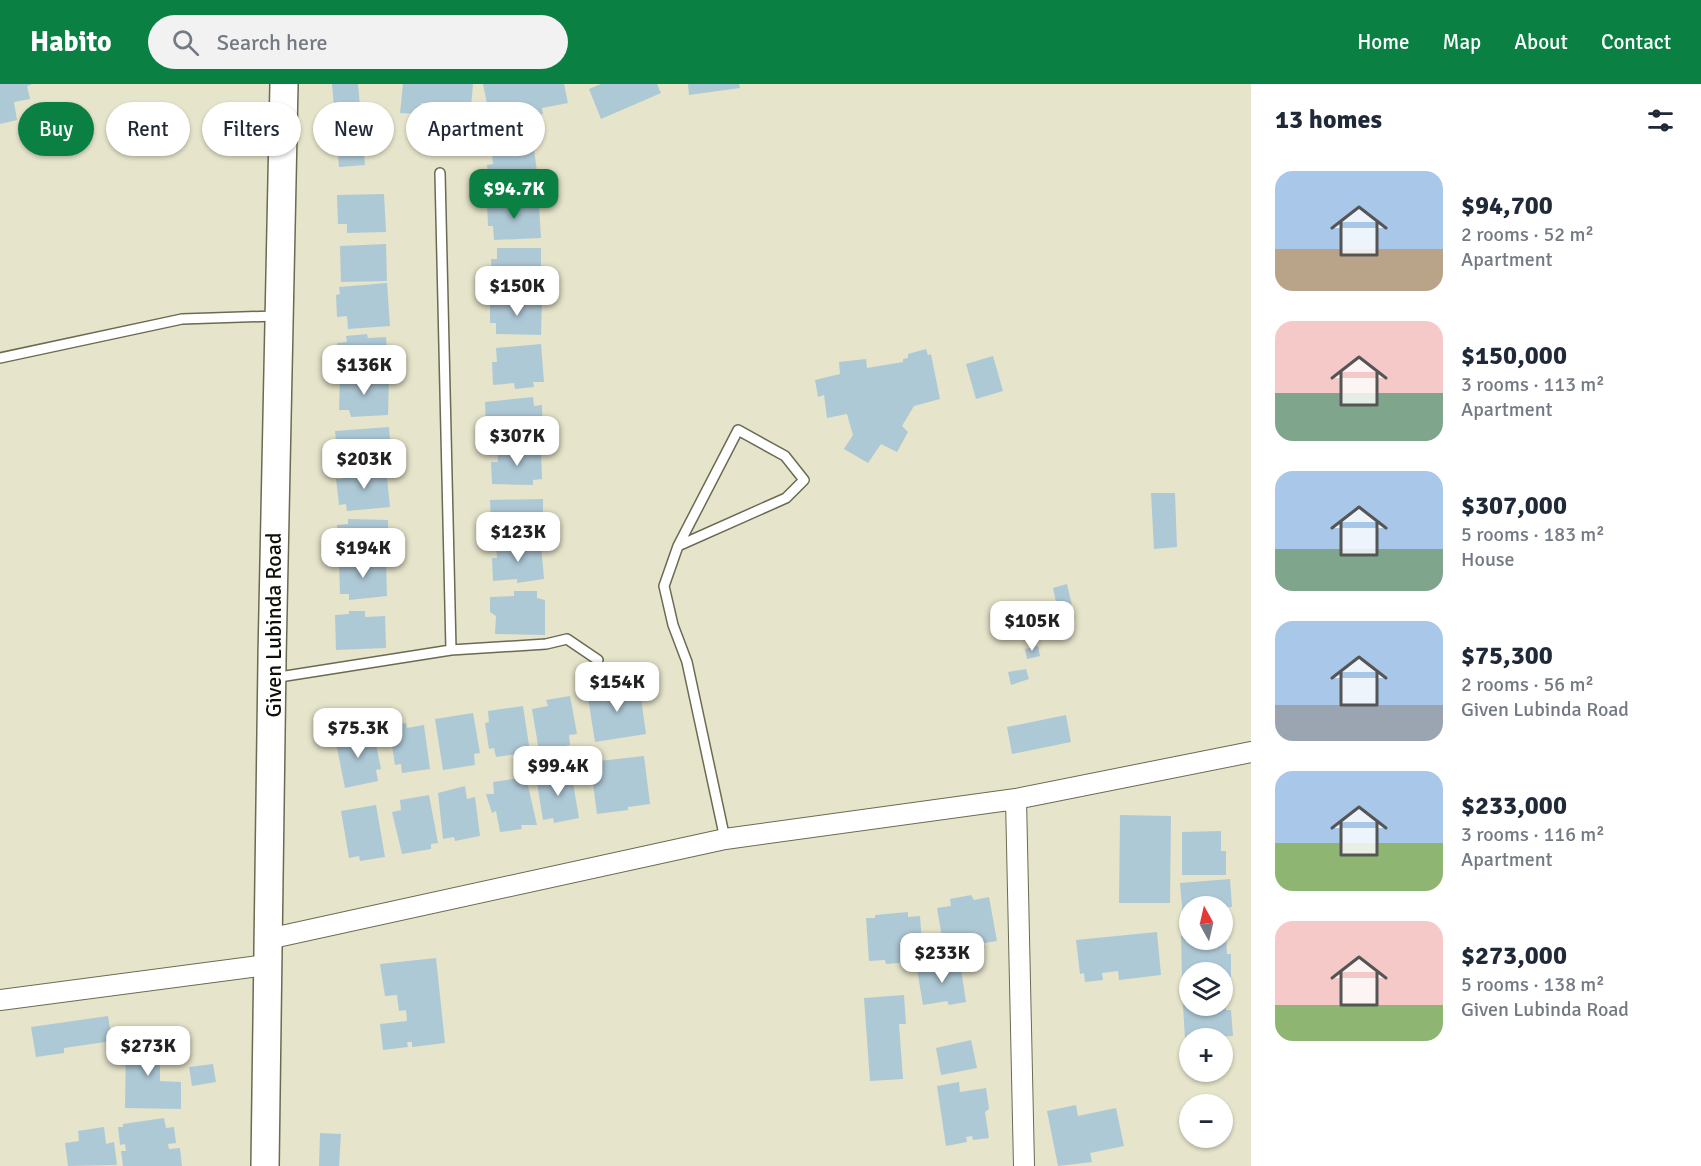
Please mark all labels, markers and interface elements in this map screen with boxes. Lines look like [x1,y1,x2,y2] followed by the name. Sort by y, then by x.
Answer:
[148,15,568,69] search box
[30,25,112,59] text: Habito
[169,26,202,59] icon: search
[217,29,328,56] text: Search here
[1357,29,1410,55] text: Home
[1443,29,1481,55] text: Map
[1514,29,1568,55] text: About
[1601,29,1671,55] text: Contact
[18,102,94,156] chip: Buy
[106,102,190,156] chip: Rent
[202,102,301,156] chip: Filters
[313,102,394,156] chip: New
[406,102,545,156] chip: Apartment
[1275,104,1382,136] text: 13 homes
[1644,104,1677,137] icon: filters
[465,169,563,220] pin: $94.7K
[483,176,545,201] text: $94.7K
[1461,190,1553,222] text: $94,700
[1323,195,1395,267] icon: home
[1461,222,1594,247] text: 2 rooms · 52 m²
[1461,247,1553,272] text: Apartment
[475,266,559,317] pin: $150K
[489,273,545,298] text: $150K
[1461,340,1567,372] text: $150,000
[322,345,406,396] pin: $136K
[1323,345,1395,417] icon: home
[336,352,392,377] text: $136K
[1461,372,1605,397] text: 3 rooms · 113 m²
[1461,397,1553,422] text: Apartment
[475,416,559,467] pin: $307K
[489,423,545,448] text: $307K
[322,439,406,490] pin: $203K
[336,446,392,471] text: $203K
[1461,490,1567,522] text: $307,000
[1323,495,1395,567] icon: home
[476,512,560,563] pin: $123K
[490,519,546,544] text: $123K
[1461,522,1605,547] text: 5 rooms · 183 m²
[321,528,405,579] pin: $194K
[260,533,287,717] street label: Given Lubinda Road
[335,535,391,560] text: $194K
[1461,547,1515,572] text: House
[990,601,1074,652] pin: $105K
[1004,608,1060,633] text: $105K
[1461,640,1553,672] text: $75,300
[1323,645,1395,717] icon: home
[575,662,659,713] pin: $154K
[589,669,645,694] text: $154K
[1461,672,1594,697] text: 2 rooms · 56 m²
[1461,697,1629,722] text: Given Lubinda Road
[309,708,407,759] pin: $75.3K
[327,715,389,740] text: $75.3K
[509,746,607,797] pin: $99.4K
[527,753,589,778] text: $99.4K
[1461,790,1567,822] text: $233,000
[1323,795,1395,867] icon: home
[1461,822,1605,847] text: 3 rooms · 116 m²
[1461,847,1553,872] text: Apartment
[1179,896,1233,950] north arrow
[1179,896,1233,1148] map controls
[900,933,984,984] pin: $233K
[914,940,970,965] text: $233K
[1461,940,1567,972] text: $273,000
[1323,945,1395,1017] icon: home
[1179,962,1233,1016] button: layers
[1461,972,1605,997] text: 5 rooms · 138 m²
[1461,997,1629,1022] text: Given Lubinda Road
[106,1026,190,1077] pin: $273K
[1179,1028,1233,1082] button: +
[120,1033,176,1058] text: $273K
[1179,1094,1233,1148] button: −

